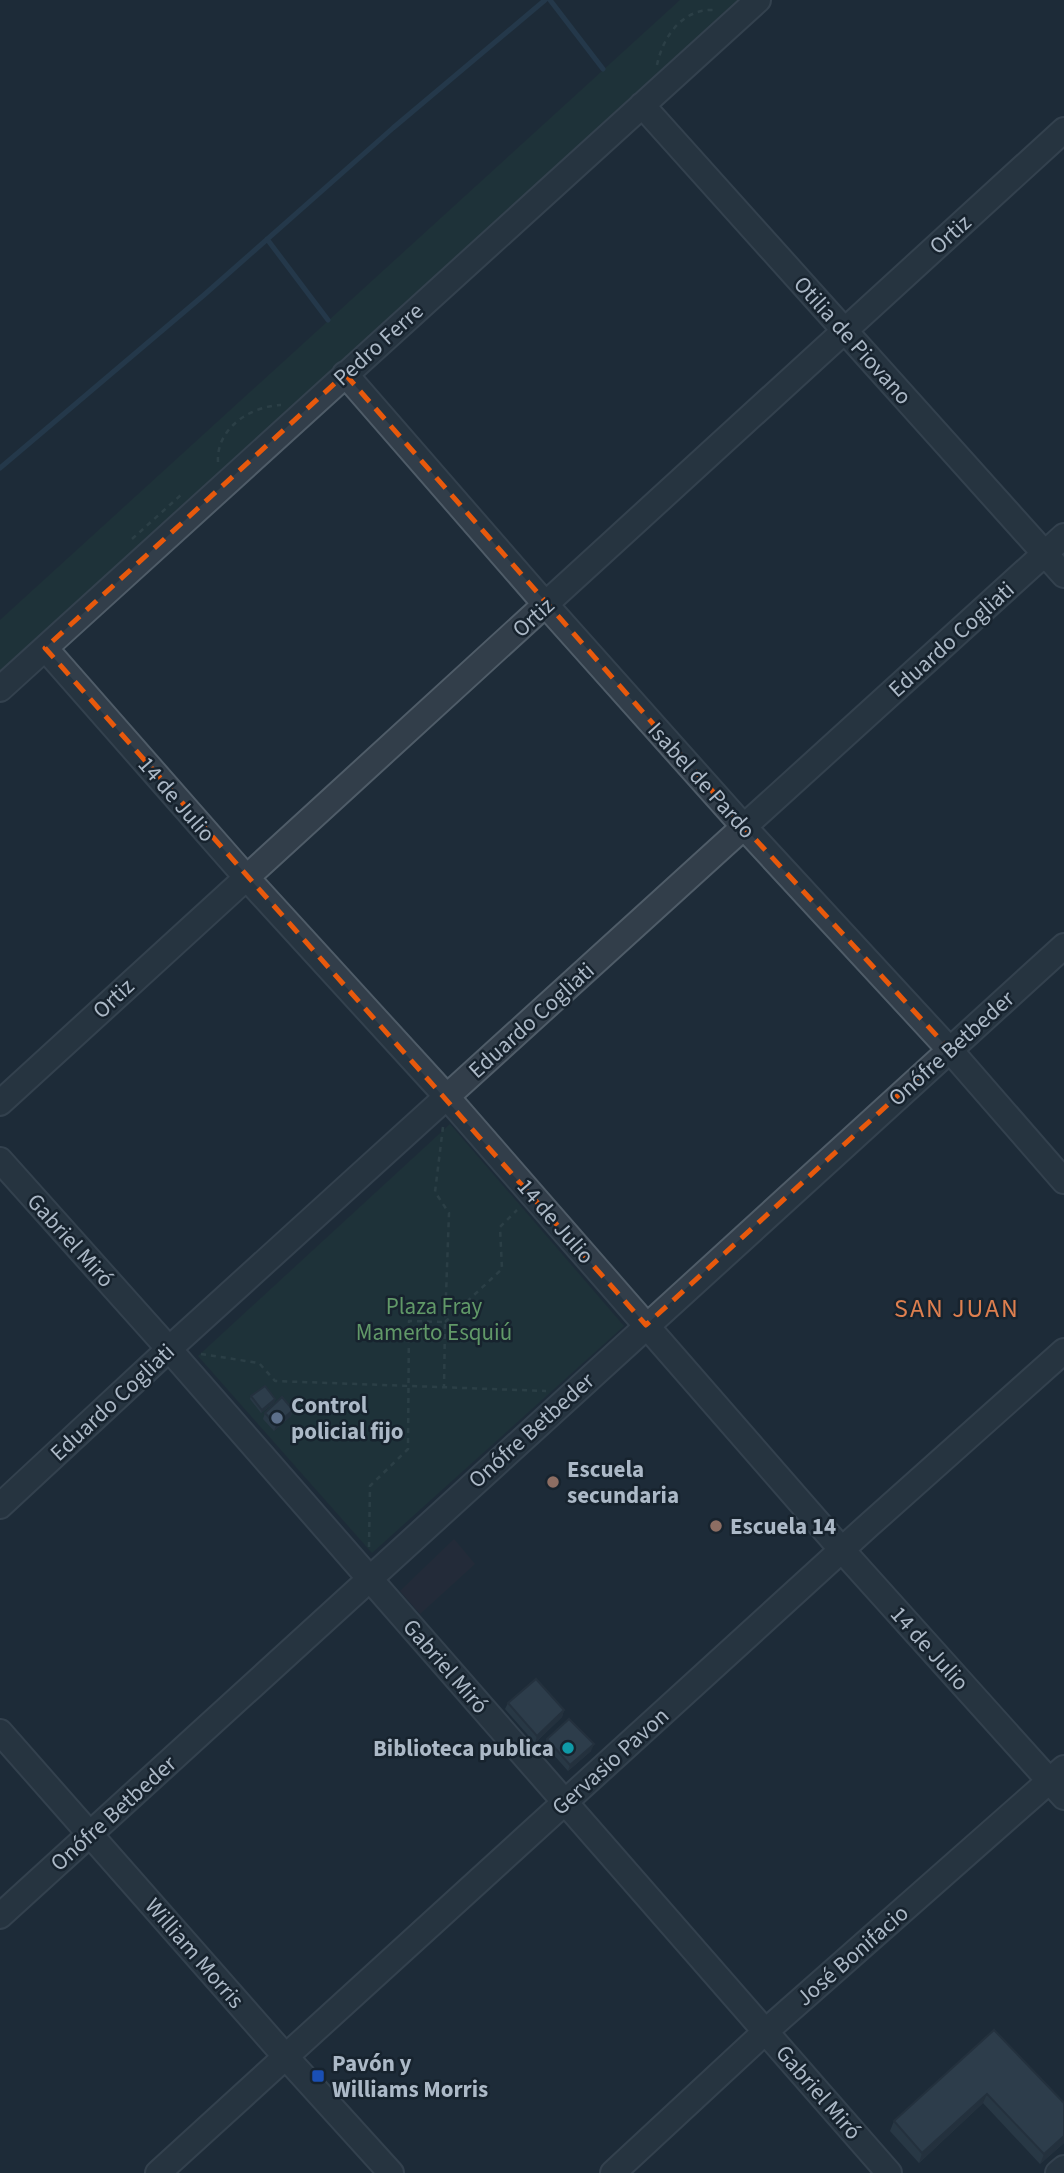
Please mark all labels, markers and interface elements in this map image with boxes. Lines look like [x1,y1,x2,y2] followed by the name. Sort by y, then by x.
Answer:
[922,206,979,262] street label: Ortiz
[786,269,919,412] street label: Otilia de Piovano
[326,295,431,394] street label: Pedro Ferre
[881,574,1022,705] street label: Eduardo Cogliati
[505,589,562,645] street label: Ortiz
[640,715,763,846] street label: Isabel de Pardo
[130,749,223,849] street label: 14 de Julio
[461,955,602,1086] street label: Eduardo Cogliati
[85,970,142,1026] street label: Ortiz
[881,982,1022,1114] street label: Onófre Betbeder
[509,1171,602,1271] street label: 14 de Julio
[19,1186,122,1295] street label: Gabriel Miró
[356,1290,512,1349] park label: Plaza Fray Mamerto Esquiú
[894,1290,1020,1327] district label: SAN JUAN
[43,1336,182,1469] street label: Eduardo Cogliati
[461,1364,602,1496] street label: Onófre Betbeder
[291,1389,404,1448] place label: Control policial fijo
[269,1410,285,1426] marker: Control policial fijo
[567,1453,679,1512] place label: Escuela secundaria
[545,1474,561,1490] marker: Escuela secundaria
[730,1510,836,1543] place label: Escuela 14
[708,1518,724,1534] marker: Escuela 14
[883,1599,977,1698] street label: 14 de Julio
[395,1611,496,1721] street label: Gabriel Miró
[544,1700,676,1823] street label: Gervasio Pavon
[373,1732,554,1765] place label: Biblioteca publica
[560,1740,576,1756] marker: Biblioteca publica
[43,1747,184,1879] street label: Onófre Betbeder
[137,1891,252,2016] street label: William Morris
[789,1897,916,2014] street label: José Bonifacio
[768,2037,869,2147] street label: Gabriel Miró
[332,2047,488,2106] place label: Pavón y Williams Morris
[310,2068,326,2084] marker: Pavón y Williams Morris

